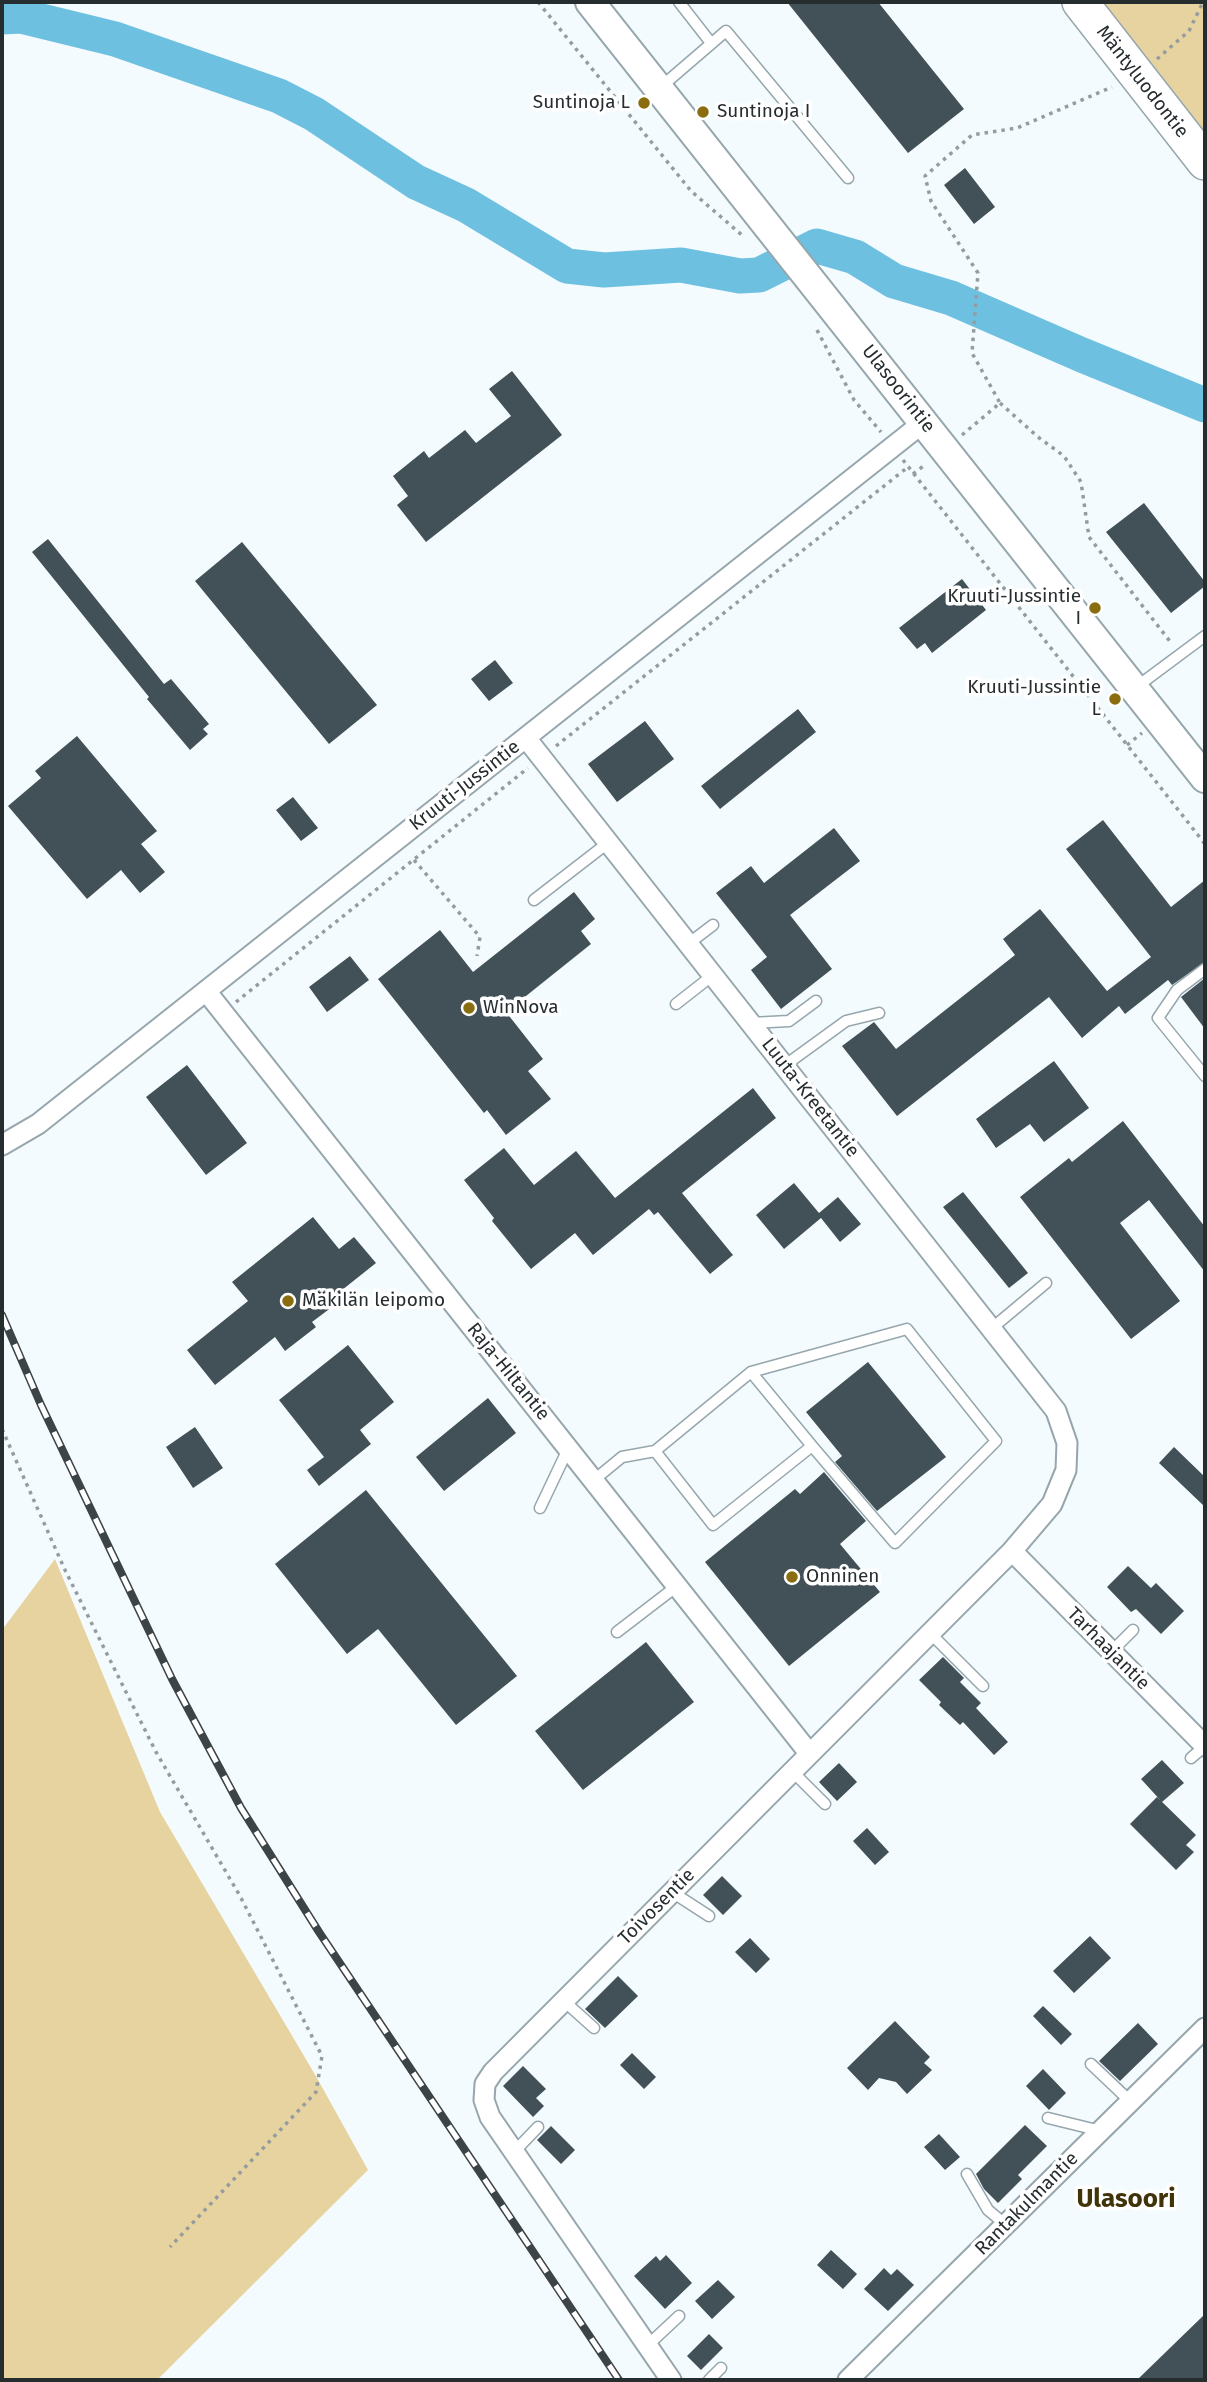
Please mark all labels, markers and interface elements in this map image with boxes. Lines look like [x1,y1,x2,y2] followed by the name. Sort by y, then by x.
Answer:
[1091,21,1193,143] street label: Mäntyluodontie
[533,92,630,114] place label: Suntinoja L
[636,95,652,111] marker: Suntinoja L
[717,101,810,123] place label: Suntinoja I
[695,104,711,120] marker: Suntinoja I
[856,340,940,438] street label: Ulasoorintie
[947,586,1081,630] place label: Kruuti-Jussintie I
[1087,600,1103,616] marker: Kruuti-Jussintie I
[967,677,1101,721] place label: Kruuti-Jussintie L
[1107,691,1123,707] marker: Kruuti-Jussintie L
[405,736,525,836] street label: Kruuti-Jussintie
[483,997,559,1019] place label: WinNova
[461,1000,477,1016] marker: WinNova
[756,1034,864,1162] street label: Luuta-Kreetantie
[302,1290,445,1312] place label: Mäkilän leipomo
[280,1293,296,1309] marker: Mäkilän leipomo
[462,1319,554,1425] street label: Raja-Hiltantie
[806,1566,879,1588] place label: Onninen
[784,1569,800,1585] marker: Onninen
[1062,1603,1154,1695] street label: Tarhaajantie
[614,1864,700,1950] street label: Toivosentie
[971,2148,1083,2260] street label: Rantakulmantie
[1076,2184,1176,2216] district label: Ulasoori

